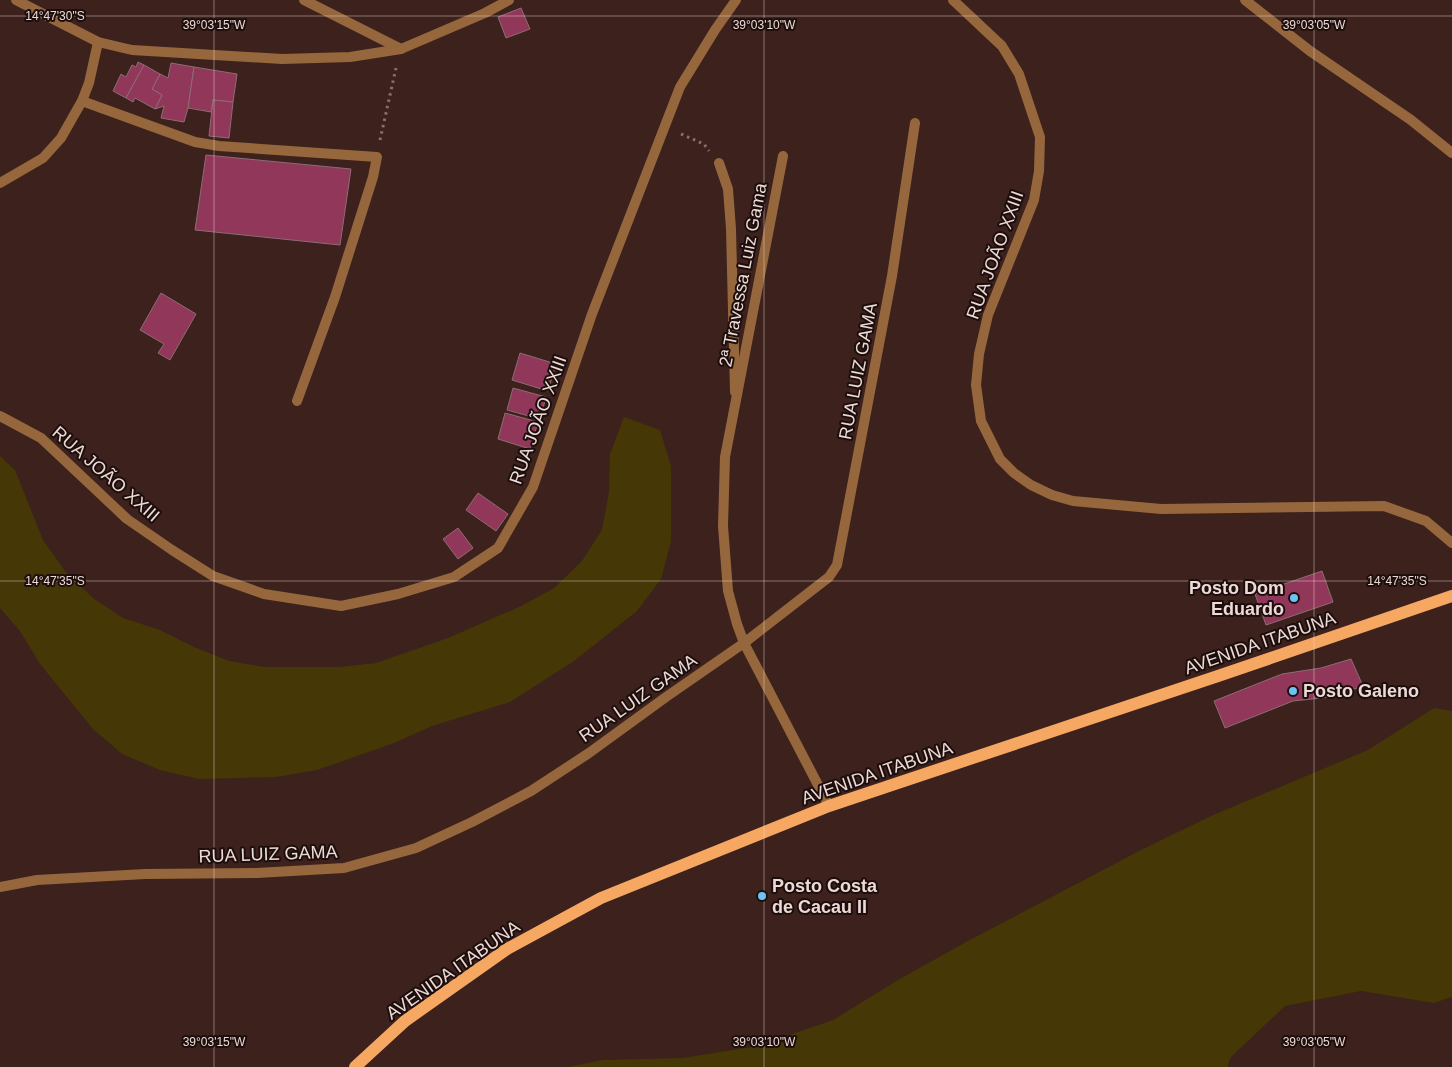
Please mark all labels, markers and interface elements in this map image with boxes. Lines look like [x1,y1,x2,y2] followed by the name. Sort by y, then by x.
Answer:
[25,9,85,23] text: 14°47'30"S
[183,18,246,32] text: 39°03'15"W
[733,18,796,32] text: 39°03'10"W
[1283,18,1346,32] text: 39°03'05"W
[715,180,771,369] street label: 2ª Travessa Luiz Gama
[962,188,1027,322] street label: RUA JOÃO XXIII
[835,301,881,441] street label: RUA LUIZ GAMA
[505,353,570,487] street label: RUA JOÃO XXIII
[48,421,164,526] street label: RUA JOÃO XXIII
[25,574,85,588] text: 14°47'35"S
[1367,574,1427,588] text: 14°47'35"S
[1189,578,1284,619] place label: Posto Dom Eduardo
[1288,592,1300,604] marker: Posto Dom Eduardo
[1182,608,1338,678] street label: AVENIDA ITABUNA
[575,650,701,746] street label: RUA LUIZ GAMA
[1303,681,1419,701] place label: Posto Galeno
[1287,685,1299,697] marker: Posto Galeno
[799,738,955,808] street label: AVENIDA ITABUNA
[198,842,338,866] street label: RUA LUIZ GAMA
[772,876,878,917] place label: Posto Costa de Cacau II
[756,890,768,902] marker: Posto Costa de Cacau II
[382,916,524,1024] street label: AVENIDA ITABUNA
[183,1035,246,1049] text: 39°03'15"W
[733,1035,796,1049] text: 39°03'10"W
[1283,1035,1346,1049] text: 39°03'05"W

